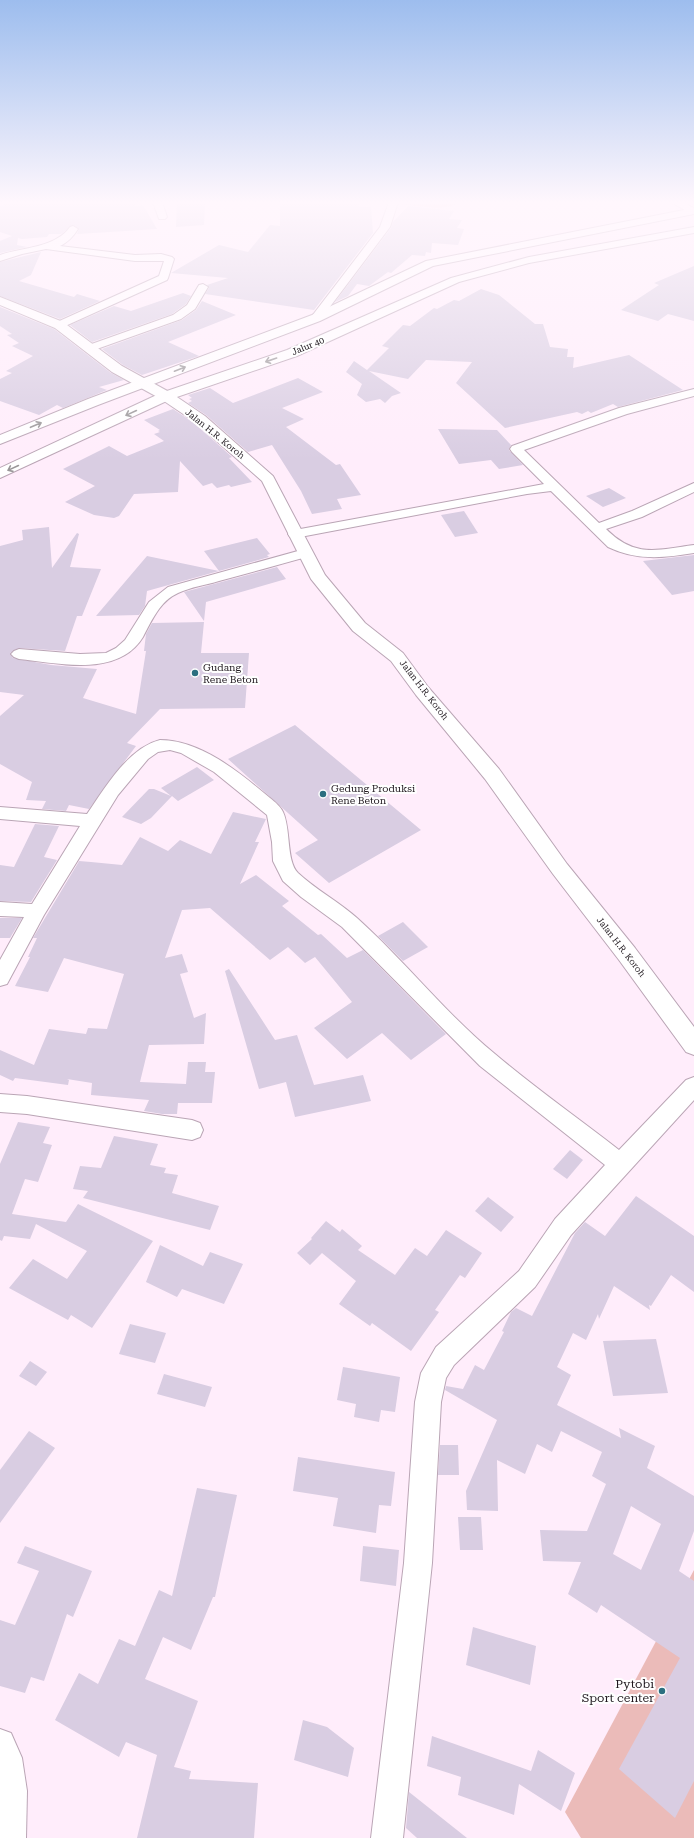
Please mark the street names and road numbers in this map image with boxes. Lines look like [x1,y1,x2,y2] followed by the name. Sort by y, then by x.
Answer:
[290,335,326,357] street label: Jalur 40
[183,407,247,461] street label: Jalan H.R. Koroh
[398,658,451,722] street label: Jalan H.R. Koroh
[595,915,648,979] street label: Jalan H.R. Koroh

